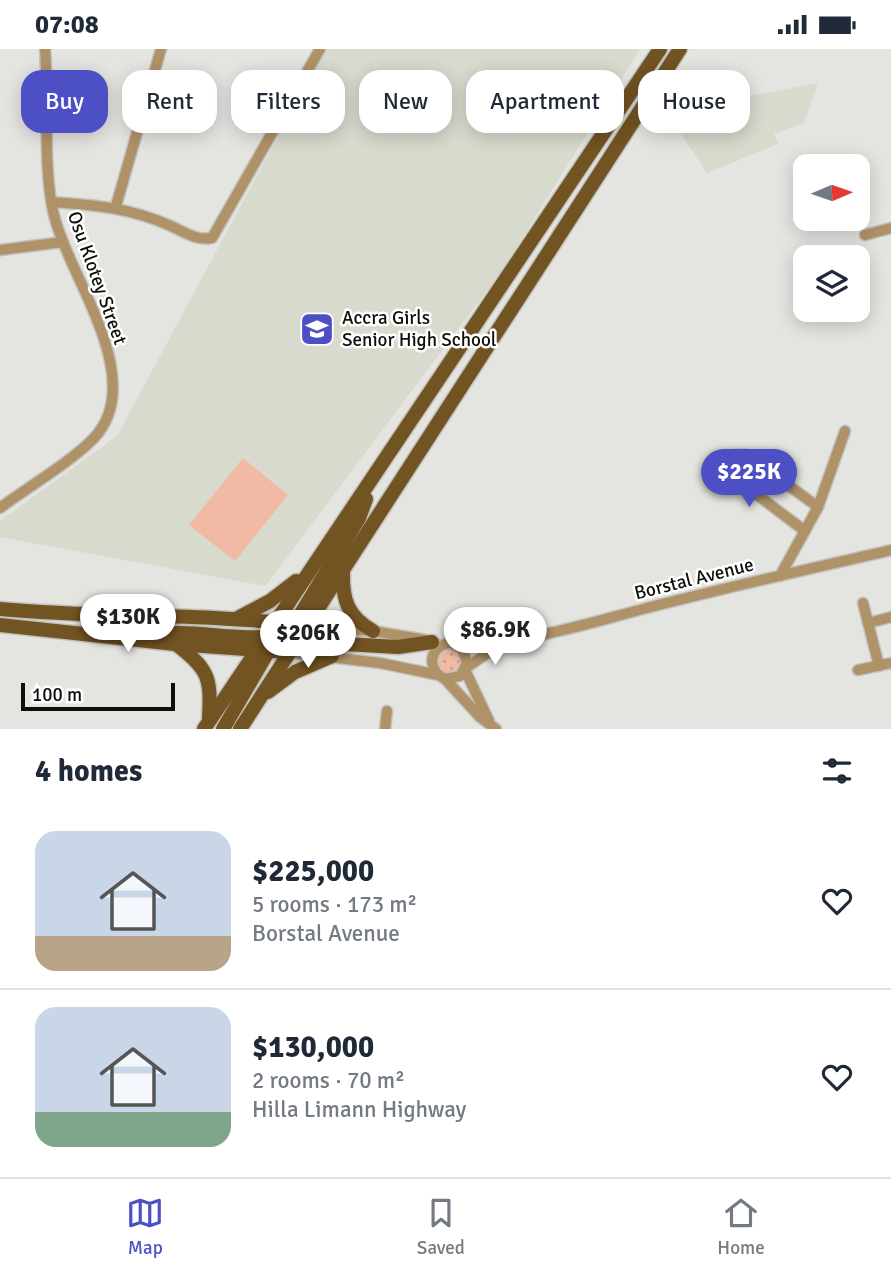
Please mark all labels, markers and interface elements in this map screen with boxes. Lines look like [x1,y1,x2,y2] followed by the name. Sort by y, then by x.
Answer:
[35,9,99,41] text: 07:08
[21,70,108,133] chip: Buy
[122,70,217,133] chip: Rent
[231,70,345,133] chip: Filters
[359,70,452,133] chip: New
[466,70,624,133] chip: Apartment
[638,70,750,133] chip: House
[793,154,870,231] north arrow
[793,154,870,322] map controls
[62,208,132,348] street label: Osu Klotey Street
[793,245,870,322] button: layers
[342,306,496,352] place label: Accra Girls Senior High School
[298,310,336,348] school or university icon: Accra Girls Senior High School
[700,449,798,509] pin: $225K
[717,457,781,486] text: $225K
[632,553,756,605] street label: Borstal Avenue
[79,595,177,654] pin: $130K
[96,602,160,631] text: $130K
[438,607,552,667] pin: $86.9K
[259,611,357,670] pin: $206K
[460,615,530,644] text: $86.9K
[276,618,340,647] text: $206K
[21,680,175,712] scale bar
[32,683,82,707] text: 100 m
[818,752,856,790] icon: filters
[35,753,142,790] text: 4 homes
[252,853,374,890] text: $225,000
[91,859,175,943] icon: home
[818,882,856,920] icon: heart
[252,890,417,919] text: 5 rooms · 173 m²
[252,919,400,948] text: Borstal Avenue
[252,1029,374,1066] text: $130,000
[91,1035,175,1119] icon: home
[818,1058,856,1096] icon: heart
[252,1066,405,1095] text: 2 rooms · 70 m²
[252,1095,466,1124] text: Hilla Limann Highway
[126,1194,164,1260] tab: Map
[417,1194,465,1260] tab: Saved
[717,1194,765,1260] tab: Home

